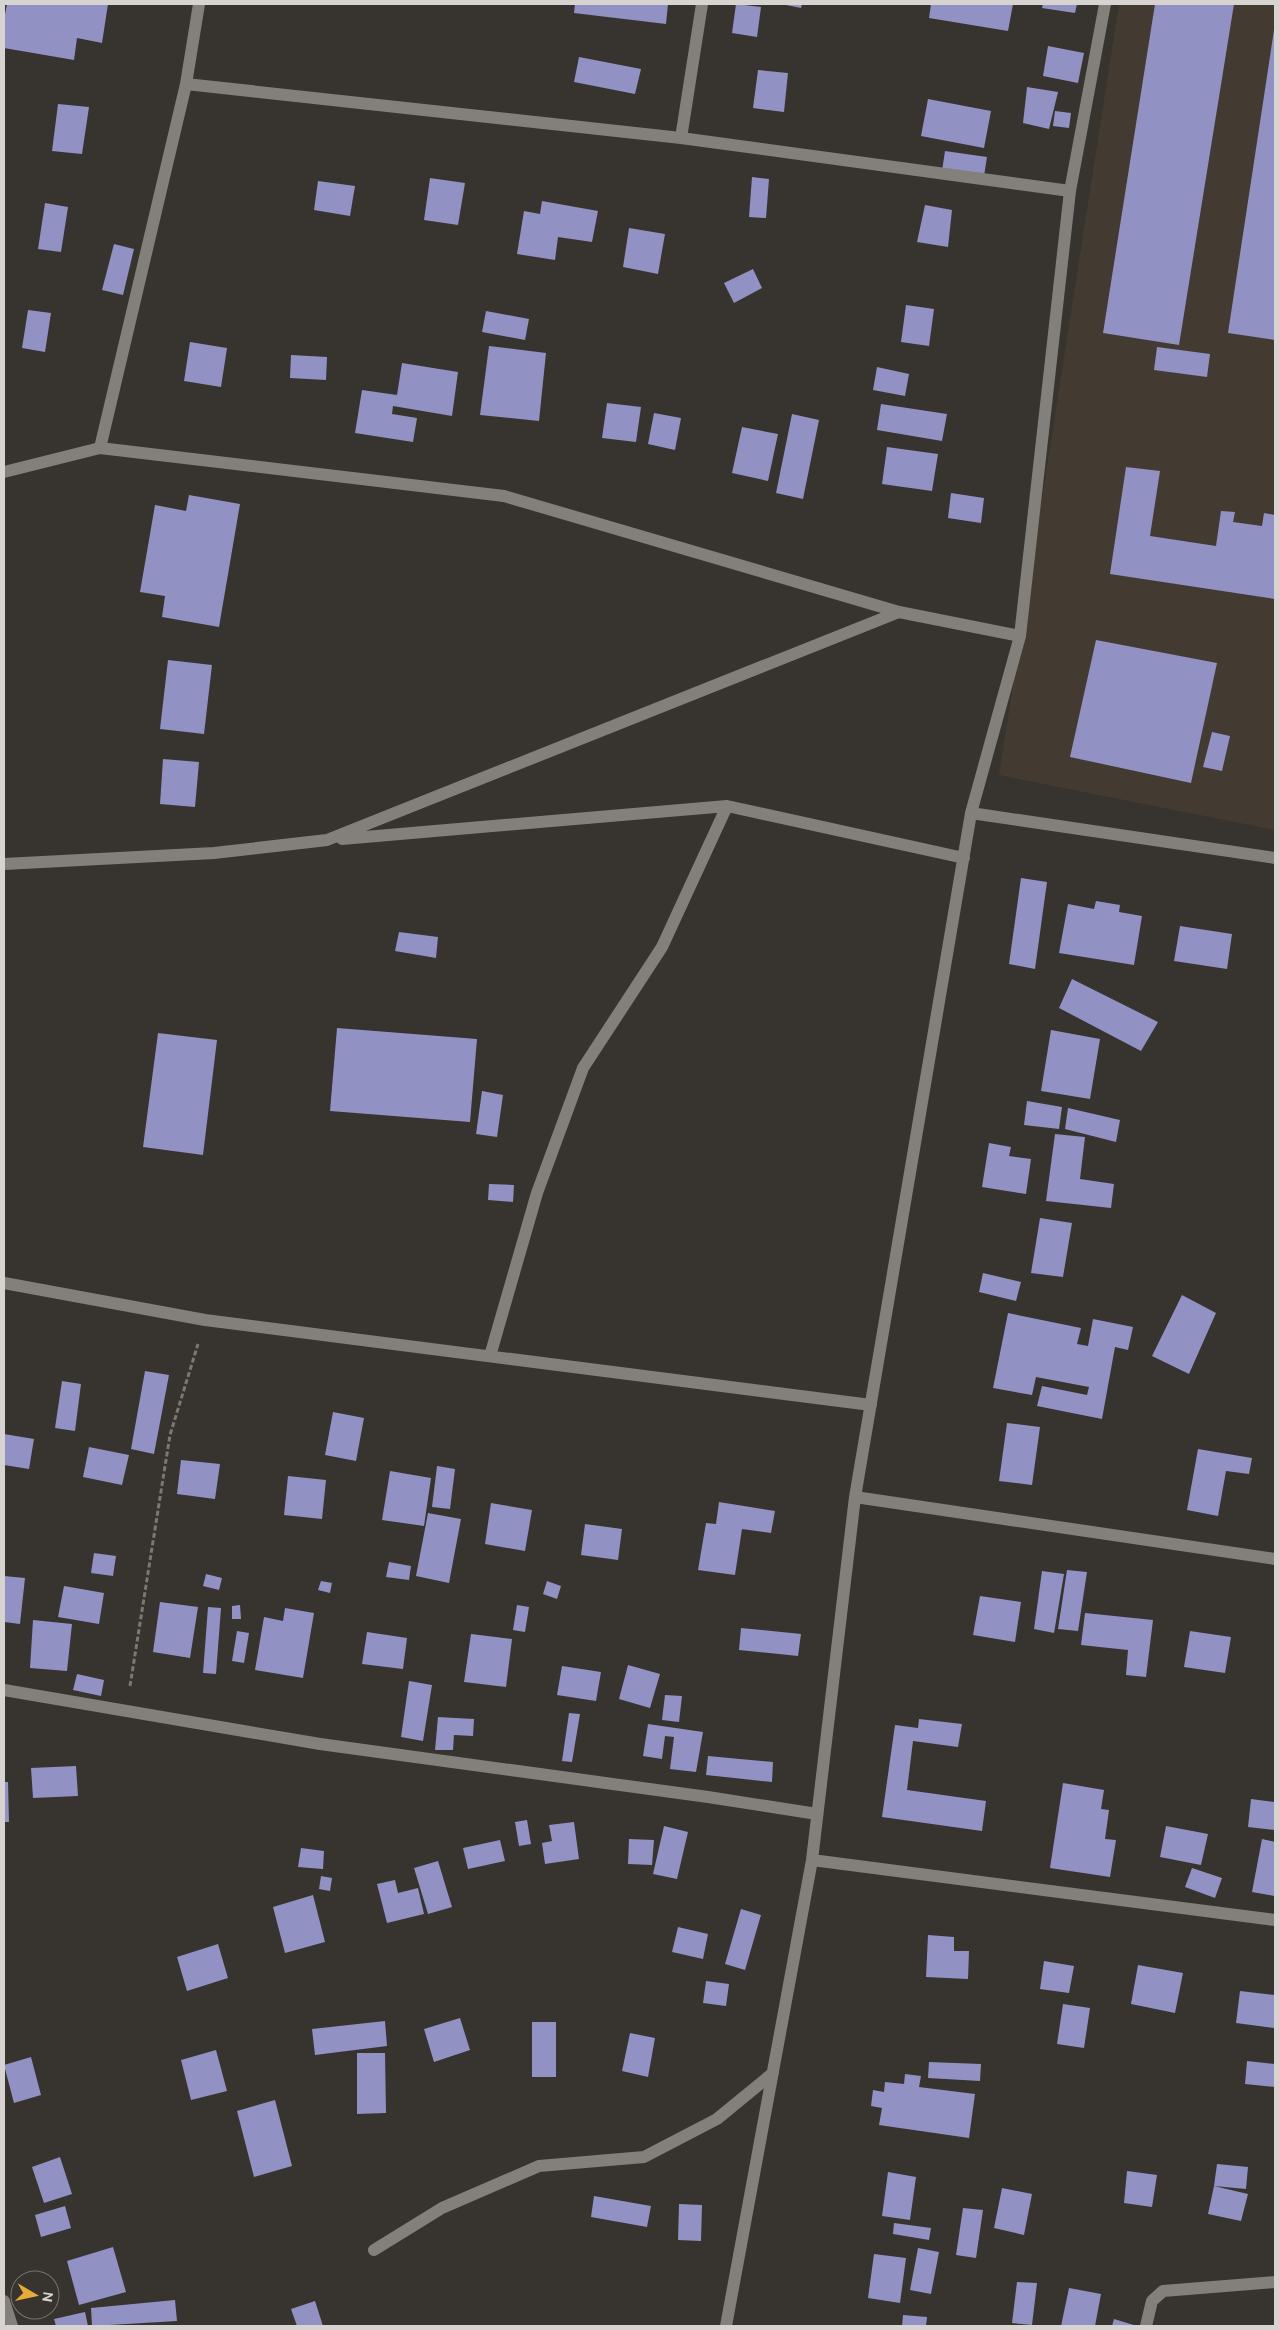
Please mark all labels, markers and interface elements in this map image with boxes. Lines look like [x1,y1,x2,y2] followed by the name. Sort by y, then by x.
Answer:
[10,2270,60,2320] north arrow
[39,2291,57,2303] text: N

